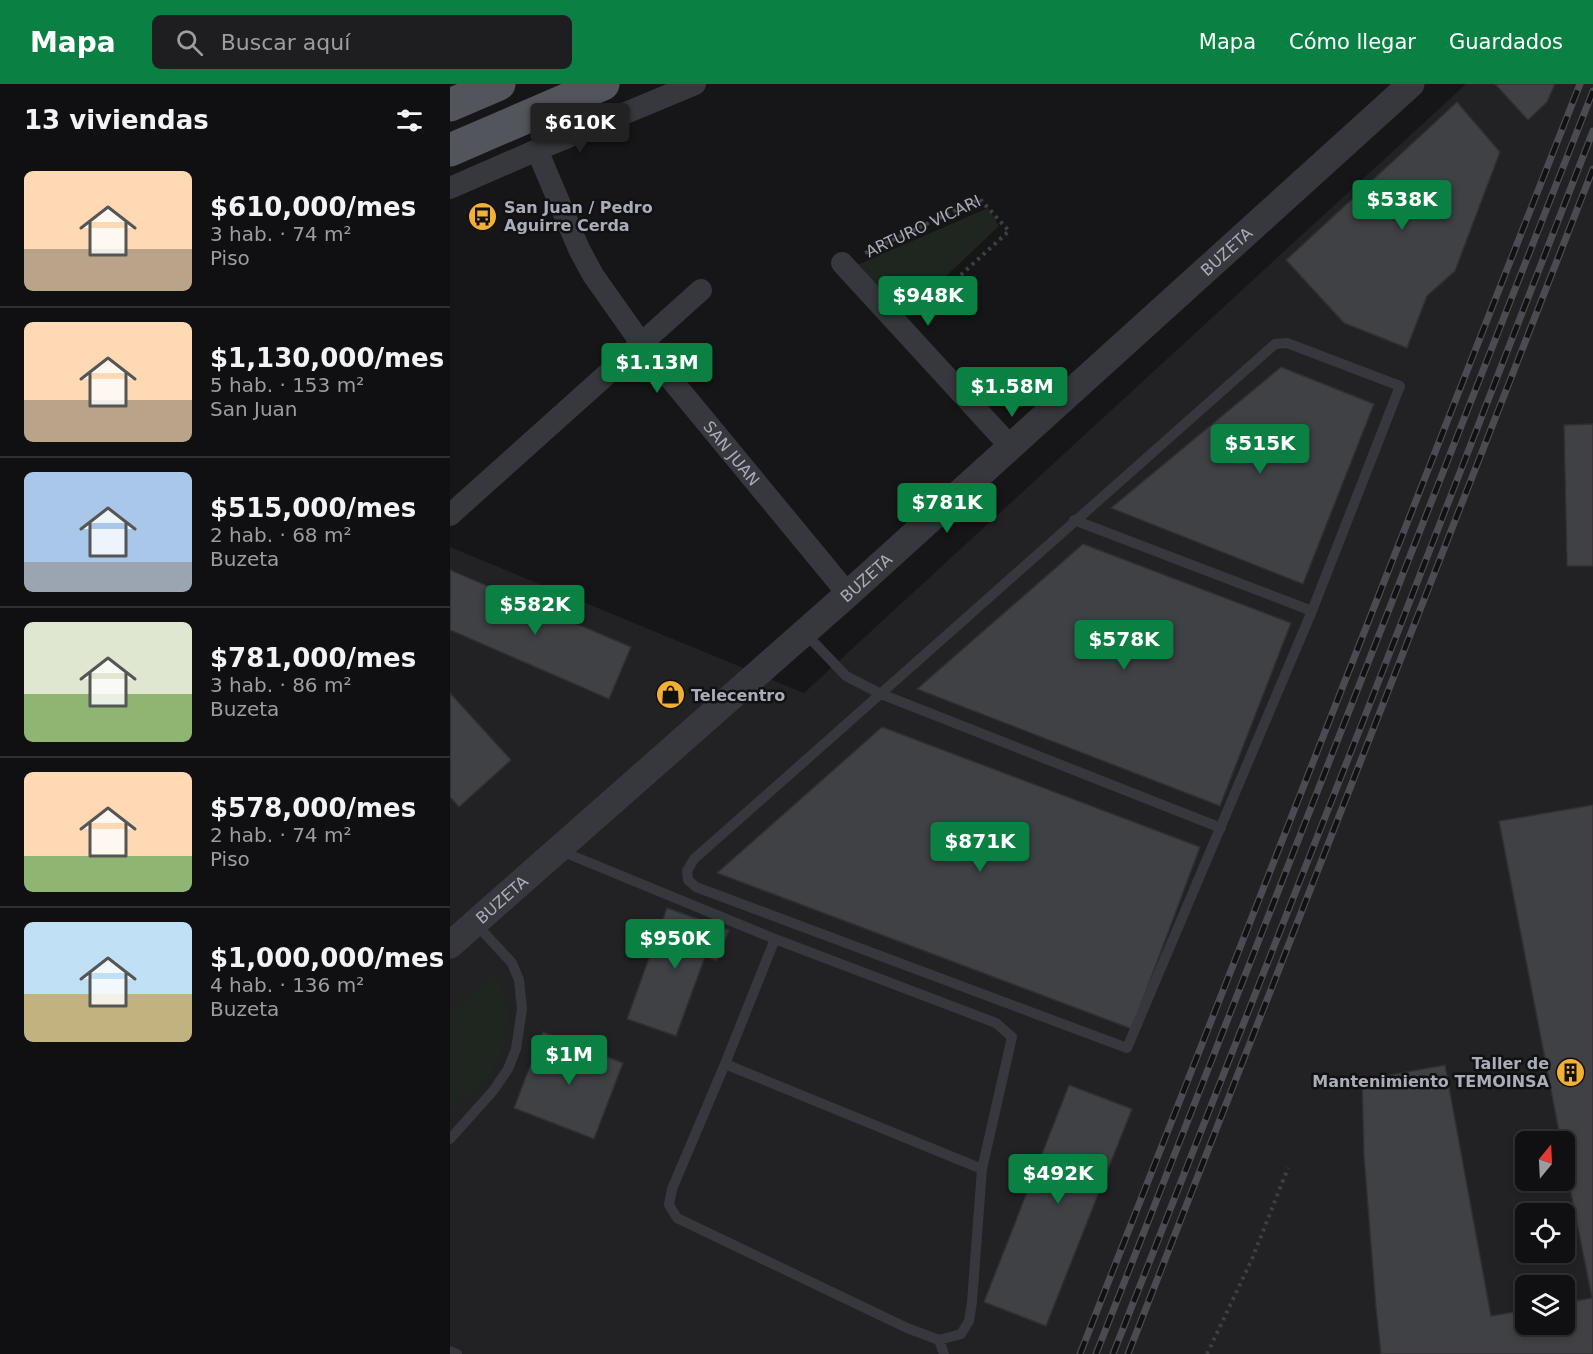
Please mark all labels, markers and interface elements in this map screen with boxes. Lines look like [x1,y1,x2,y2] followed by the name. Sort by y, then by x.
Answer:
[152,15,572,69] search box
[30,26,116,59] text: Mapa
[173,26,206,59] icon: search
[221,30,350,55] text: Buscar aquí
[1199,30,1256,54] text: Mapa
[1289,30,1416,54] text: Cómo llegar
[1449,30,1563,54] text: Guardados
[538,103,622,154] pin: $610K
[393,104,426,137] icon: filters
[24,105,209,135] text: 13 viviendas
[544,110,616,134] text: $610K
[1360,180,1444,231] pin: $538K
[1366,187,1438,211] text: $538K
[863,191,984,261] street label: ARTURO VICARI
[210,192,416,222] text: $610,000/mes
[72,195,144,267] icon: home
[504,198,653,235] place label: San Juan / Pedro Aguirre Cerda
[467,200,499,232] bus stop icon: San Juan / Pedro Aguirre Cerda
[210,222,351,246] text: 3 hab. · 74 m²
[1197,224,1256,280] street label: BUZETA
[210,246,250,270] text: Piso
[886,276,970,327] pin: $948K
[892,283,964,307] text: $948K
[210,343,444,373] text: $1,130,000/mes
[608,343,706,394] pin: $1.13M
[72,346,144,418] icon: home
[615,350,699,374] text: $1.13M
[963,367,1061,418] pin: $1.58M
[210,373,364,397] text: 5 hab. · 153 m²
[970,374,1054,398] text: $1.58M
[210,397,298,421] text: San Juan
[699,417,763,489] street label: SAN JUAN
[1218,424,1302,475] pin: $515K
[1224,431,1296,455] text: $515K
[905,483,989,534] pin: $781K
[911,490,983,514] text: $781K
[210,493,416,523] text: $515,000/mes
[72,496,144,568] icon: home
[210,523,351,547] text: 2 hab. · 68 m²
[210,547,279,571] text: Buzeta
[837,550,896,606] street label: BUZETA
[493,585,577,636] pin: $582K
[499,592,571,616] text: $582K
[1082,620,1166,671] pin: $578K
[1088,627,1160,651] text: $578K
[210,643,416,673] text: $781,000/mes
[72,646,144,718] icon: home
[210,673,351,697] text: 3 hab. · 86 m²
[654,679,686,711] shop icon: Telecentro
[691,686,785,705] place label: Telecentro
[210,697,279,721] text: Buzeta
[210,793,416,823] text: $578,000/mes
[72,796,144,868] icon: home
[938,822,1022,873] pin: $871K
[210,823,351,847] text: 2 hab. · 74 m²
[944,829,1016,853] text: $871K
[210,847,250,871] text: Piso
[472,872,532,928] street label: BUZETA
[633,919,717,970] pin: $950K
[639,926,711,950] text: $950K
[210,943,444,973] text: $1,000,000/mes
[72,946,144,1018] icon: home
[210,973,364,997] text: 4 hab. · 136 m²
[210,997,279,1021] text: Buzeta
[540,1035,598,1086] pin: $1M
[545,1042,593,1066] text: $1M
[1312,1054,1550,1091] place label: Taller de Mantenimiento TEMOINSA
[1554,1056,1586,1088] building icon: Taller de Mantenimiento TEMOINSA
[1515,1131,1575,1191] north arrow
[1515,1131,1575,1335] map controls
[1016,1154,1100,1205] pin: $492K
[1022,1161,1094,1185] text: $492K
[1515,1203,1575,1263] button: locate
[1515,1275,1575,1335] button: layers

